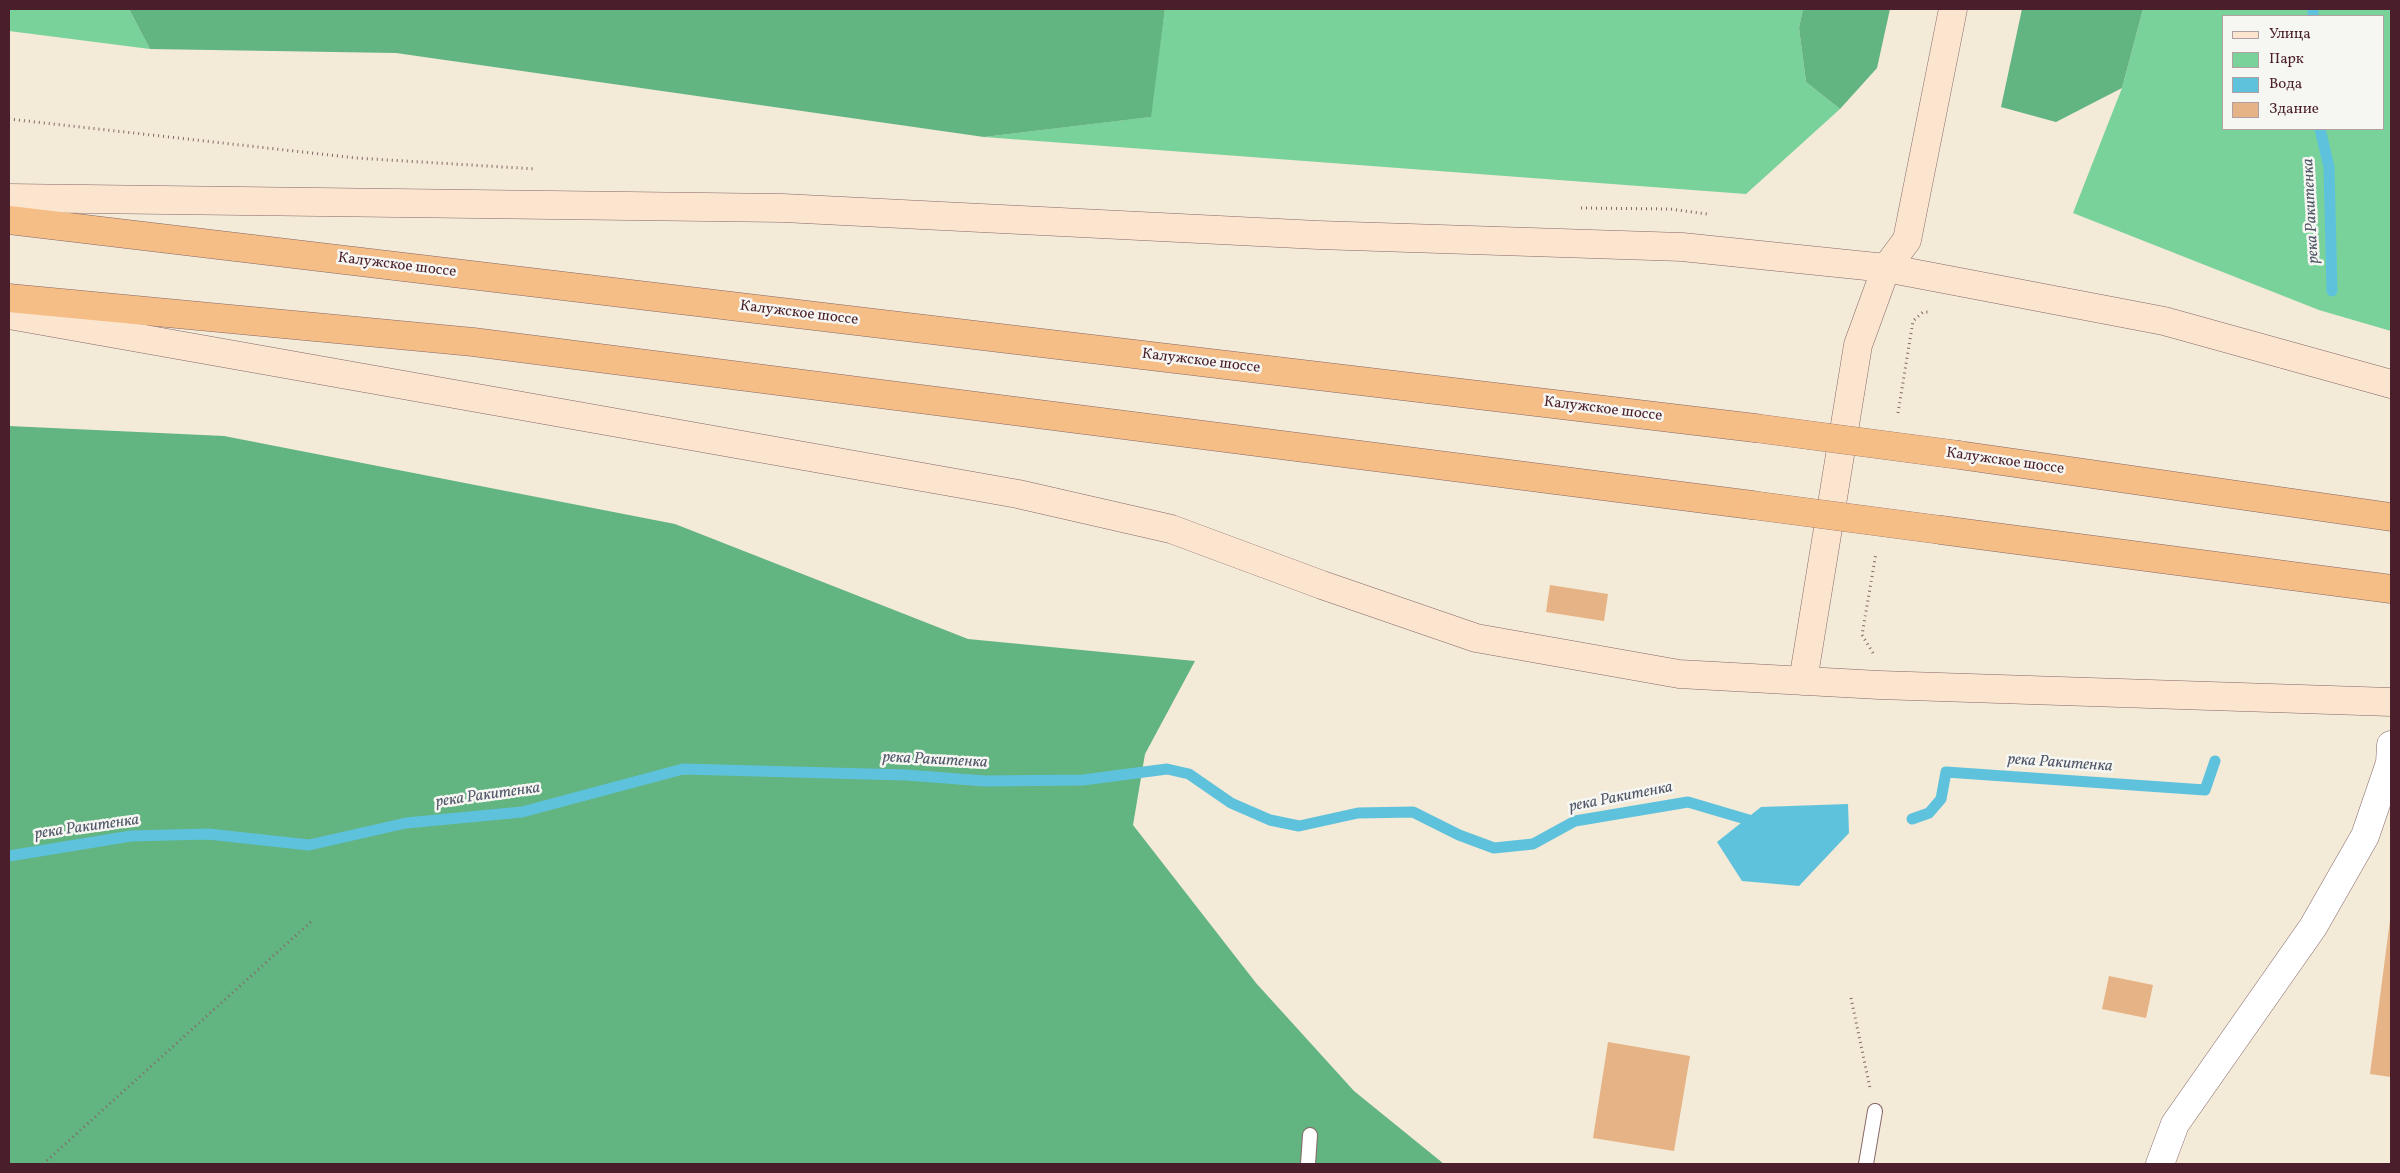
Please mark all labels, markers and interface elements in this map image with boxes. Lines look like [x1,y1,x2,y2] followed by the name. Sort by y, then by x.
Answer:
[2222,15,2385,130] legend
[2269,24,2311,45] text: Улица
[2269,49,2304,70] text: Парк
[2269,74,2302,95] text: Вода
[2269,99,2319,120] text: Здание
[2300,158,2324,264] water label: река Ракитенка
[337,250,457,282] street label: Калужское шоссе
[739,298,859,330] street label: Калужское шоссе
[1141,346,1261,378] street label: Калужское шоссе
[1543,394,1663,426] street label: Калужское шоссе
[1945,445,2065,479] street label: Калужское шоссе
[882,749,988,773] water label: река Ракитенка
[2007,751,2113,777] water label: река Ракитенка
[435,779,541,813] water label: река Ракитенка
[1568,779,1674,817] water label: река Ракитенка
[34,811,140,845] water label: река Ракитенка

